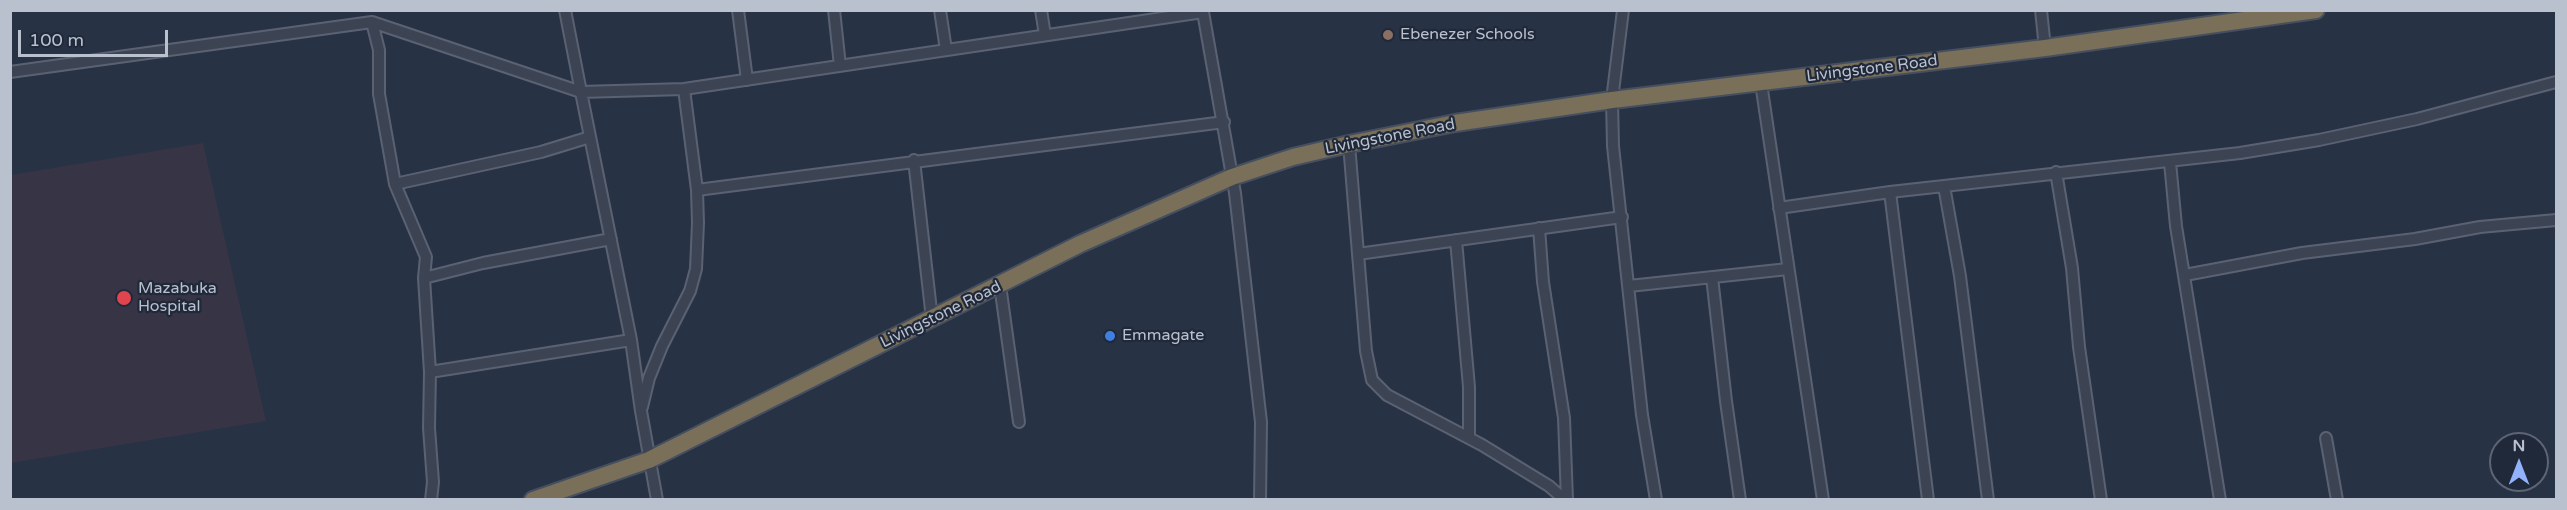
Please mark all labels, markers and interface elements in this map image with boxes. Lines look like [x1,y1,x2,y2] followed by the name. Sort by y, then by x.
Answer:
[21,18,171,56] scale bar
[1400,25,1535,45] place label: Ebenezer Schools
[1381,28,1395,42] marker: Ebenezer Schools
[29,29,84,51] text: 100 m
[1805,51,1939,87] street label: Livingstone Road
[1323,115,1457,159] street label: Livingstone Road
[877,277,1005,353] street label: Livingstone Road
[138,279,217,317] place label: Mazabuka Hospital
[115,289,133,307] marker: Mazabuka Hospital
[1122,326,1204,346] place label: Emmagate
[1103,329,1117,343] marker: Emmagate
[2489,432,2549,492] north arrow
[2513,436,2525,456] text: N

